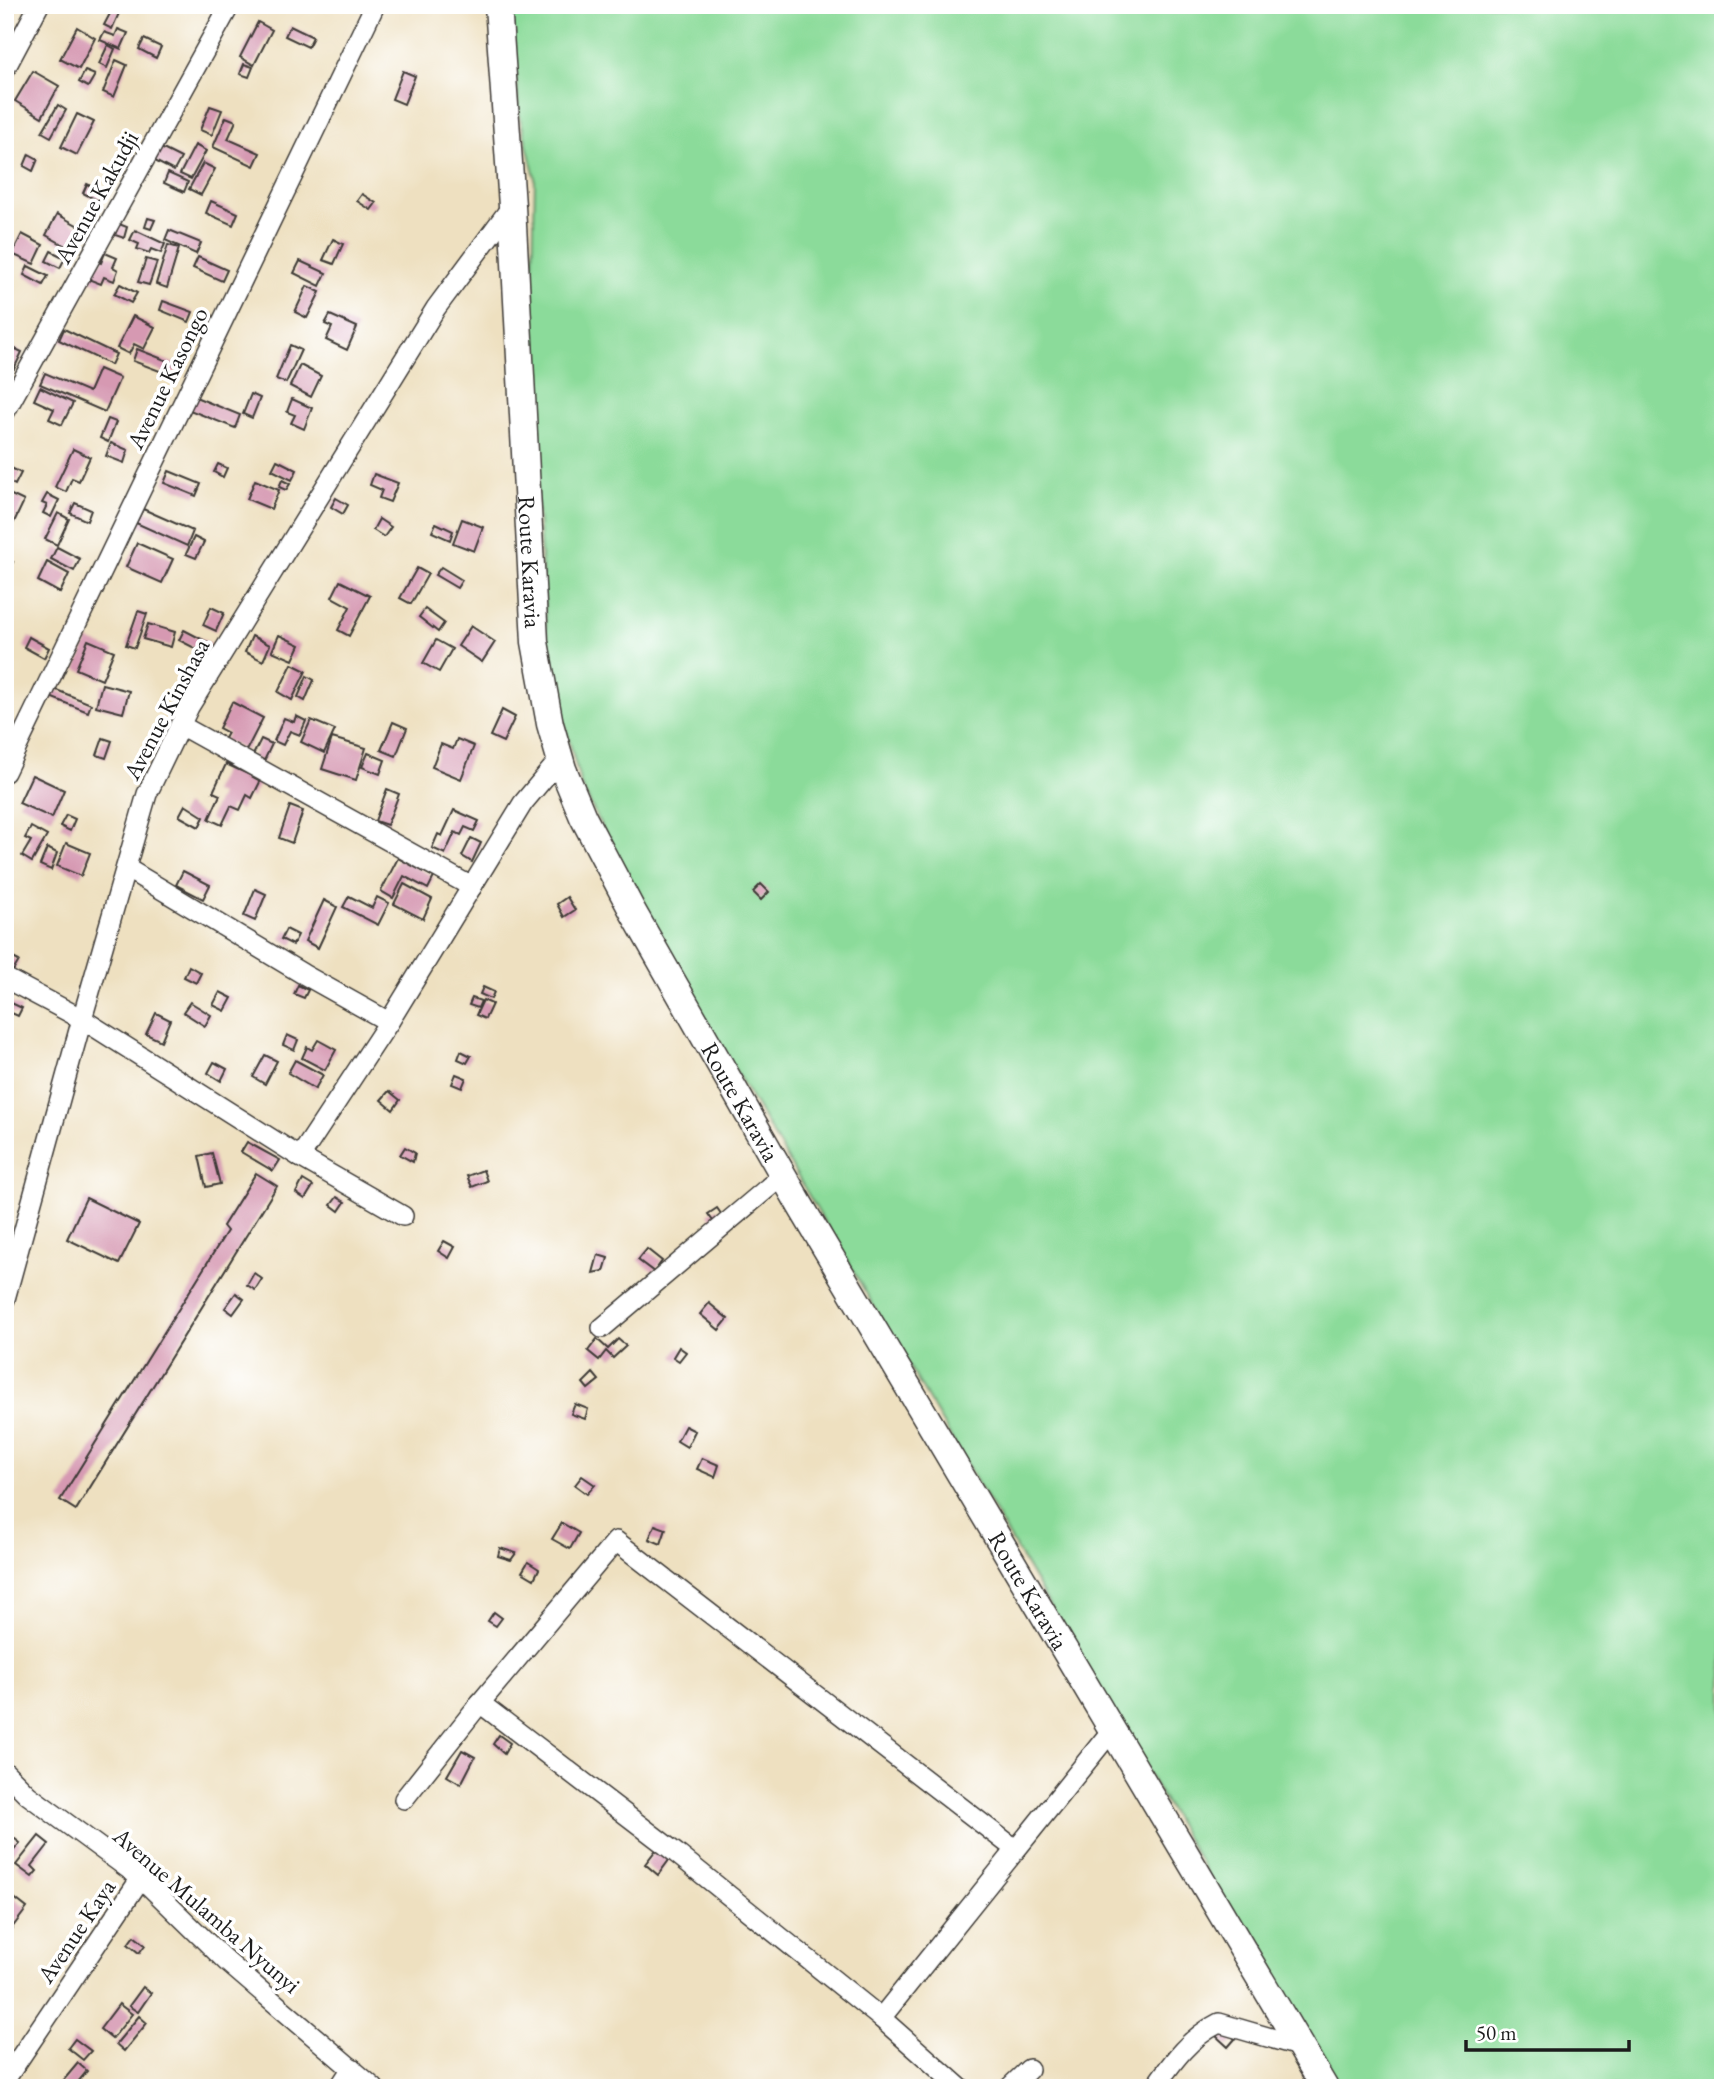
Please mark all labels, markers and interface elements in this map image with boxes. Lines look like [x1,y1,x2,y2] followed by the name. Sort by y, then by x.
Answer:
[46,125,145,270] street label: Avenue Kakudji
[119,302,215,455] street label: Avenue Kasongo
[512,495,550,629] street label: Route Karavia
[115,633,216,786] street label: Avenue Kinshasa
[695,1036,788,1167] street label: Route Karavia
[982,1525,1076,1655] street label: Route Karavia
[106,1819,307,2000] street label: Avenue Mulamba Nyunyi
[29,1873,122,1990] street label: Avenue Kaya
[1466,2009,1628,2053] scale bar
[1476,2019,1517,2046] text: 50 m

